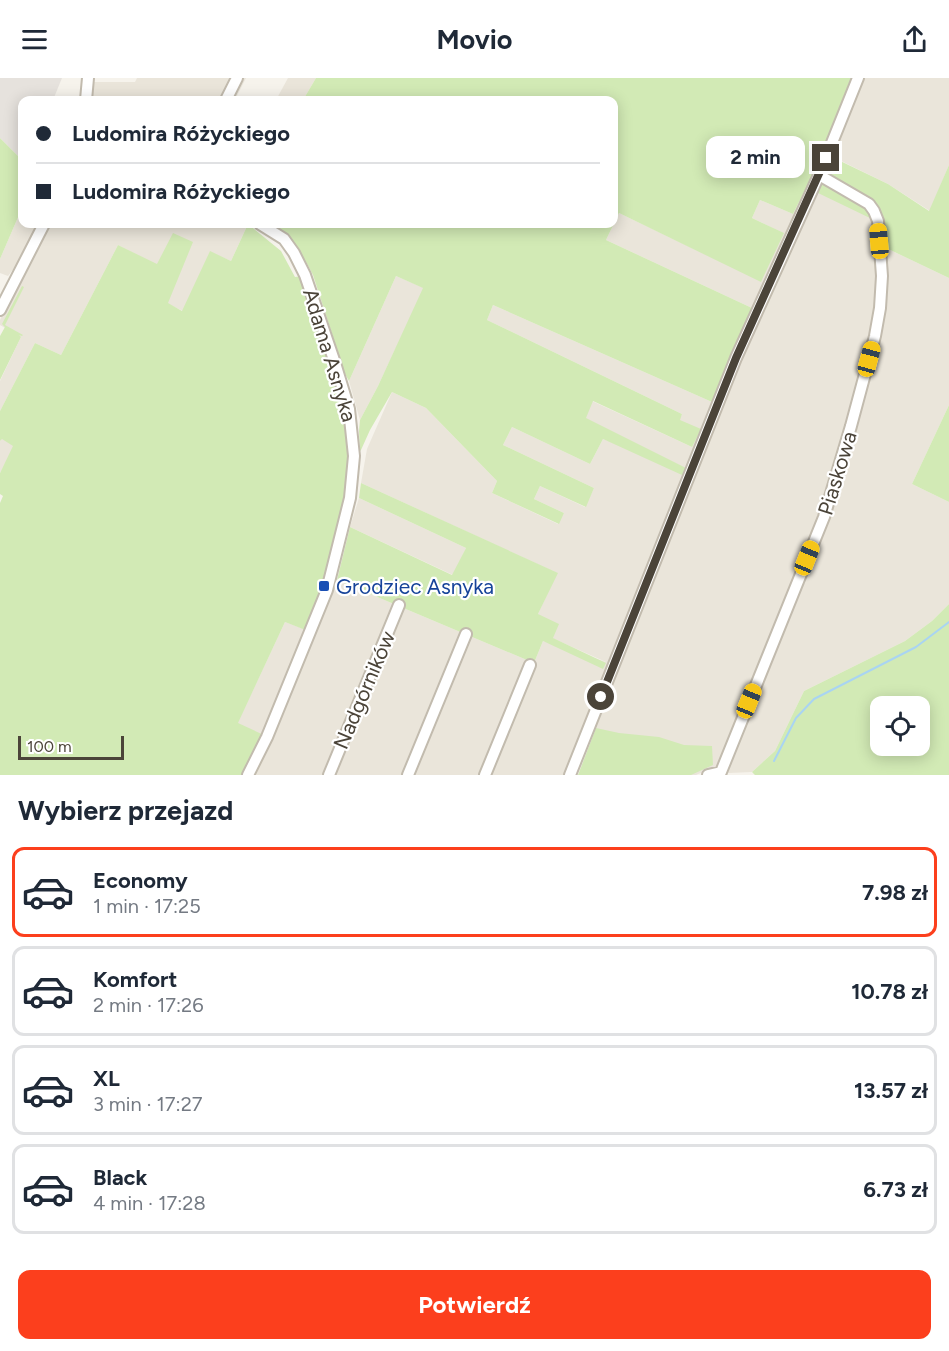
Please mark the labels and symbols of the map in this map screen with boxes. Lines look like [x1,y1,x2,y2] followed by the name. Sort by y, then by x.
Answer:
[706,137,805,179] callout: 2 min
[812,144,839,171] route end
[868,222,890,260] car
[298,285,362,425] street label: Adama Asnyka
[856,339,882,379] car
[812,428,862,518] street label: Piaskowa
[792,538,822,578] car
[336,574,494,599] place label: Grodziec Asnyka
[317,579,331,593] marker: Grodziec Asnyka
[328,627,400,753] street label: Nadgórników
[734,681,764,721] car
[587,683,614,710] route start
[18,733,124,760] scale bar

